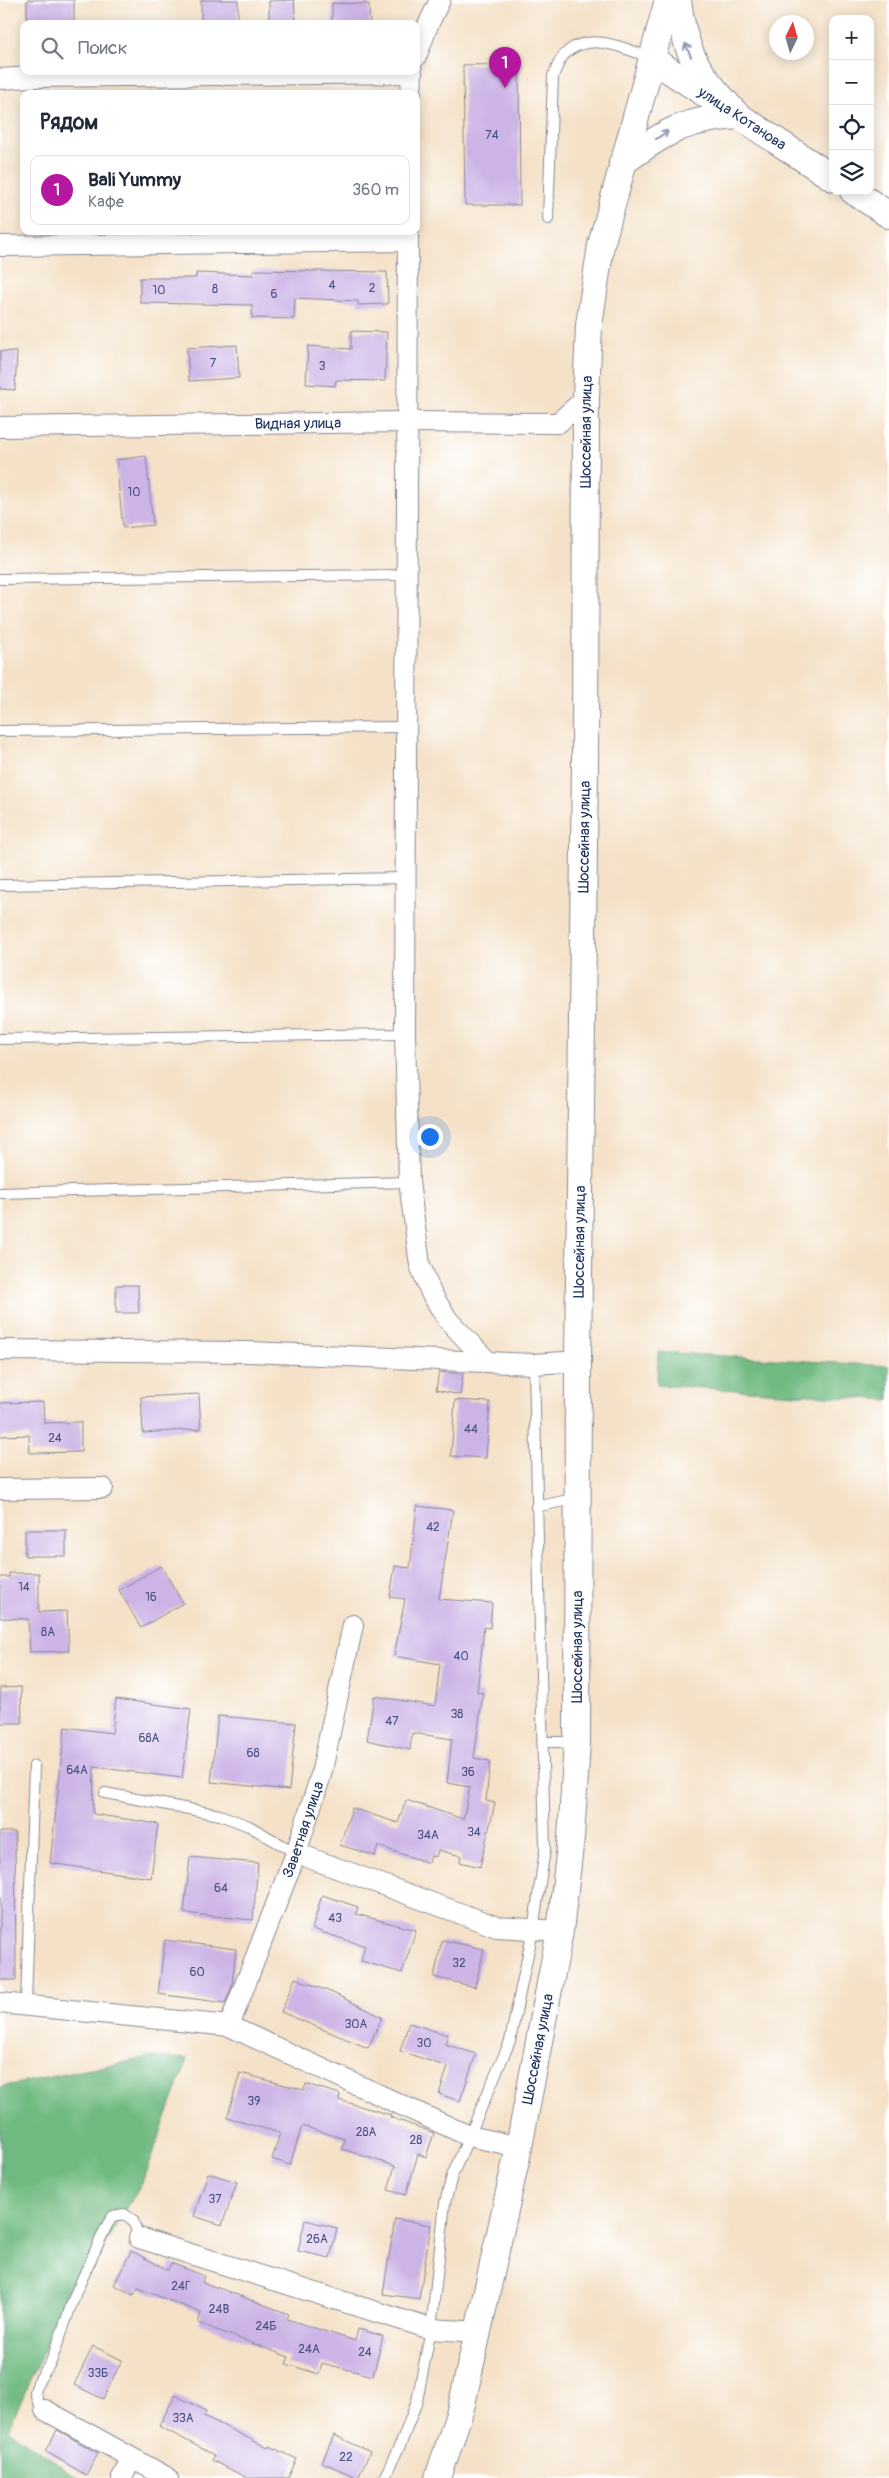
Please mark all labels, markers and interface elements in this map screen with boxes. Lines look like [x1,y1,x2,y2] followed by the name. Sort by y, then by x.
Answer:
[769,15,814,60] north arrow
[829,15,874,195] map controls
[829,15,874,60] button: +
[20,20,420,75] search box
[38,34,66,62] icon: search
[78,36,128,60] text: Поиск
[683,43,693,58] one-way arrow
[489,47,521,88] pin: 1
[829,60,874,105] button: −
[693,82,790,155] street label: улица Котанова
[829,105,874,150] button: locate
[40,109,98,136] text: Рядом
[485,128,499,143] house number: 74
[655,130,669,140] one-way arrow
[829,150,874,195] button: layers
[88,168,181,192] text: Bali Yummy
[54,180,60,200] text: 1
[352,180,399,200] text: 360 m
[88,192,124,212] text: Кафе
[329,278,336,293] house number: 4
[369,281,376,296] house number: 2
[212,282,218,297] house number: 8
[153,283,165,298] house number: 10
[271,287,278,302] house number: 6
[210,356,217,371] house number: 7
[319,359,326,374] house number: 3
[577,375,597,488] street label: Шоссейная улица
[255,414,341,434] street label: Видная улица
[128,485,140,500] house number: 10
[574,780,595,893] street label: Шоссейная улица
[417,1124,443,1150] your location
[570,1185,590,1298] street label: Шоссейная улица
[464,1422,478,1437] house number: 44
[48,1431,62,1446] house number: 24
[426,1520,440,1535] house number: 42
[18,1580,30,1595] house number: 14
[145,1590,157,1605] house number: 16
[568,1591,587,1703] street label: Шоссейная улица
[41,1625,55,1640] house number: 8А
[453,1649,469,1664] house number: 40
[451,1707,463,1722] house number: 38
[385,1714,399,1729] house number: 47
[139,1731,160,1746] house number: 68А
[246,1746,260,1761] house number: 68
[66,1763,88,1778] house number: 64А
[461,1765,475,1780] house number: 36
[278,1779,328,1881] street label: Заветная улица
[467,1825,481,1840] house number: 34
[417,1828,439,1843] house number: 34А
[214,1881,228,1896] house number: 64
[328,1911,342,1926] house number: 43
[452,1956,466,1971] house number: 32
[189,1965,205,1980] house number: 60
[518,1992,558,2106] street label: Шоссейная улица
[345,2017,368,2032] house number: 30А
[417,2036,431,2051] house number: 30
[248,2094,260,2109] house number: 39
[356,2125,376,2140] house number: 28А
[410,2133,422,2148] house number: 28
[208,2192,222,2207] house number: 37
[306,2232,328,2247] house number: 26А
[171,2279,191,2294] house number: 24Г
[209,2302,229,2317] house number: 24В
[256,2319,276,2334] house number: 24Б
[298,2342,320,2357] house number: 24А
[358,2345,372,2360] house number: 24
[88,2366,108,2381] house number: 33Б
[172,2411,194,2426] house number: 33А
[339,2450,353,2465] house number: 22

